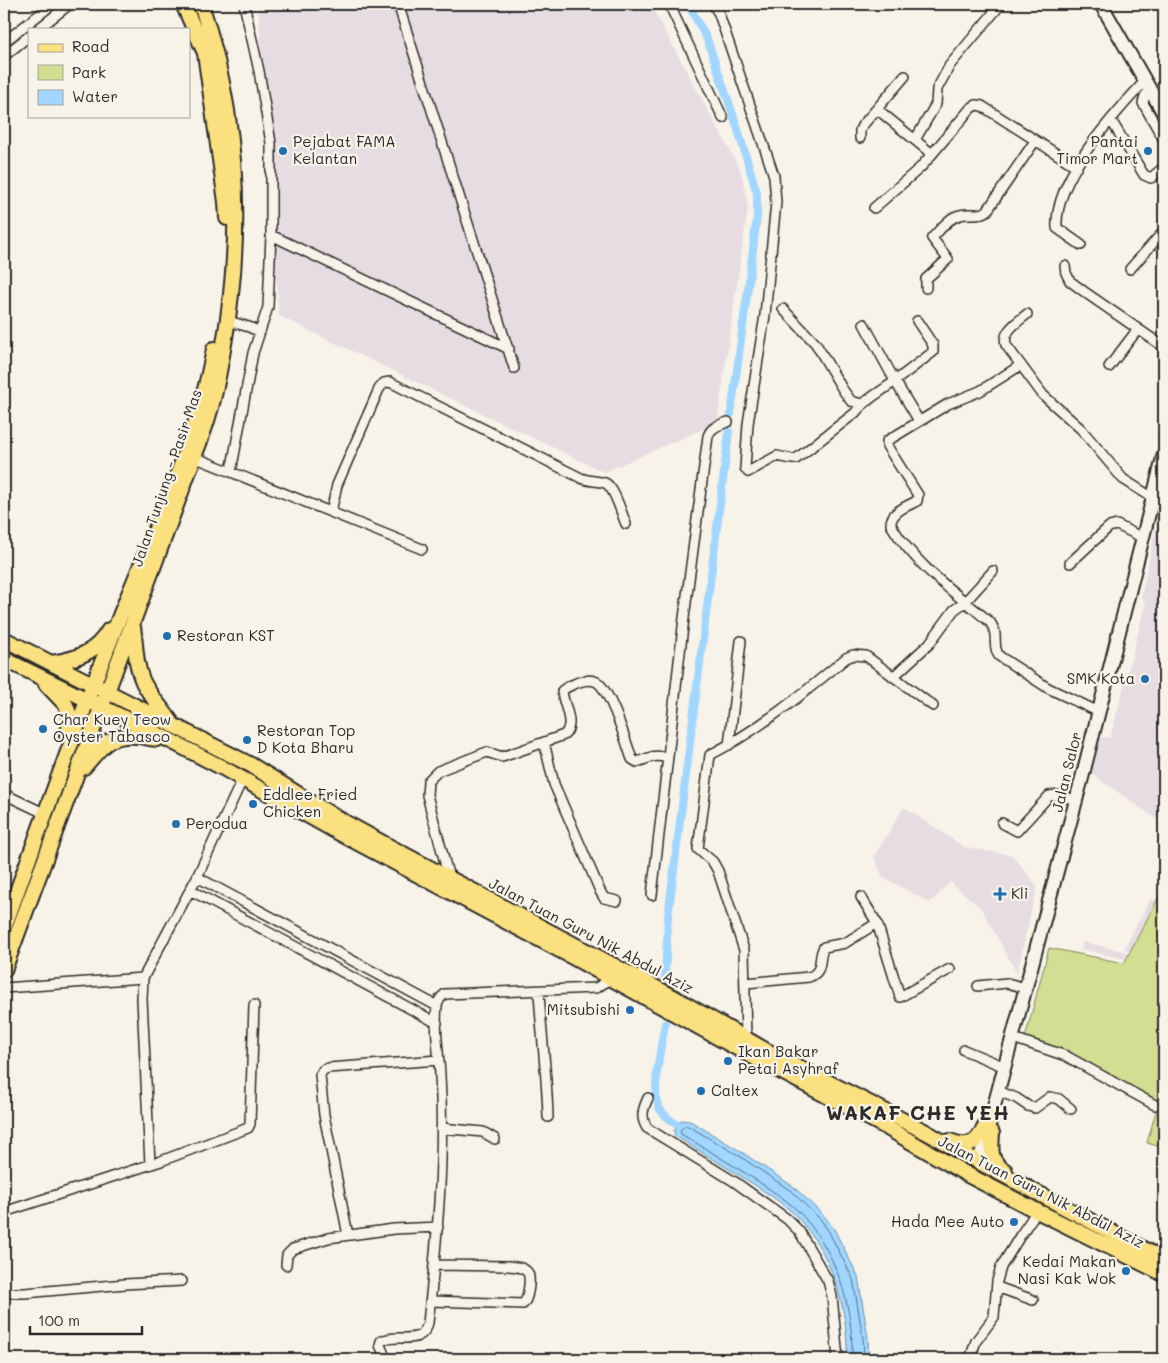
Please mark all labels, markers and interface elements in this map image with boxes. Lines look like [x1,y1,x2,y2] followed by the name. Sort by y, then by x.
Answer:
[28,28,190,118] legend
[72,36,109,56] text: Road
[72,62,106,82] text: Park
[72,86,118,106] text: Water
[293,131,396,168] place label: Pejabat FAMA Kelantan
[1056,131,1138,168] place label: Pantai Timor Mart
[277,145,289,157] marker: Pejabat FAMA Kelantan
[1142,145,1154,157] marker: Pantai Timor Mart
[126,386,206,569] street label: Jalan Tunjung - Pasir Mas
[177,625,275,645] place label: Restoran KST
[161,630,173,642] marker: Restoran KST
[1067,668,1135,688] place label: SMK Kota
[1139,673,1151,685] marker: SMK Kota
[53,709,171,746] place label: Char Kuey Teow Oyster Tabasco
[257,720,355,757] place label: Restoran Top D Kota Bharu
[37,723,49,735] marker: Char Kuey Teow Oyster Tabasco
[1046,730,1086,814] street label: Jalan Salor
[241,734,253,746] marker: Restoran Top D Kota Bharu
[263,784,357,821] place label: Eddlee Fried Chicken
[247,798,259,810] marker: Eddlee Fried Chicken
[186,813,248,833] place label: Perodua
[170,818,182,830] marker: Perodua
[486,873,697,998] street label: Jalan Tuan Guru Nik Abdul Aziz
[1011,883,1028,903] place label: Kli
[993,887,1007,901] marker: Kli
[547,999,620,1019] place label: Mitsubishi
[624,1004,636,1016] marker: Mitsubishi
[738,1041,840,1078] place label: Ikan Bakar Petai Asyhraf
[722,1055,734,1067] marker: Ikan Bakar Petai Asyhraf
[711,1080,759,1100] place label: Caltex
[695,1085,707,1097] marker: Caltex
[826,1099,1010,1125] district label: WAKAF CHE YEH
[935,1130,1148,1252] street label: Jalan Tuan Guru Nik Abdul Aziz
[891,1211,1004,1231] place label: Hada Mee Auto
[1008,1216,1020,1228] marker: Hada Mee Auto
[1018,1251,1116,1288] place label: Kedai Makan Nasi Kak Wok
[1120,1265,1132,1277] marker: Kedai Makan Nasi Kak Wok
[30,1303,142,1335] scale bar
[38,1310,80,1330] text: 100 m

